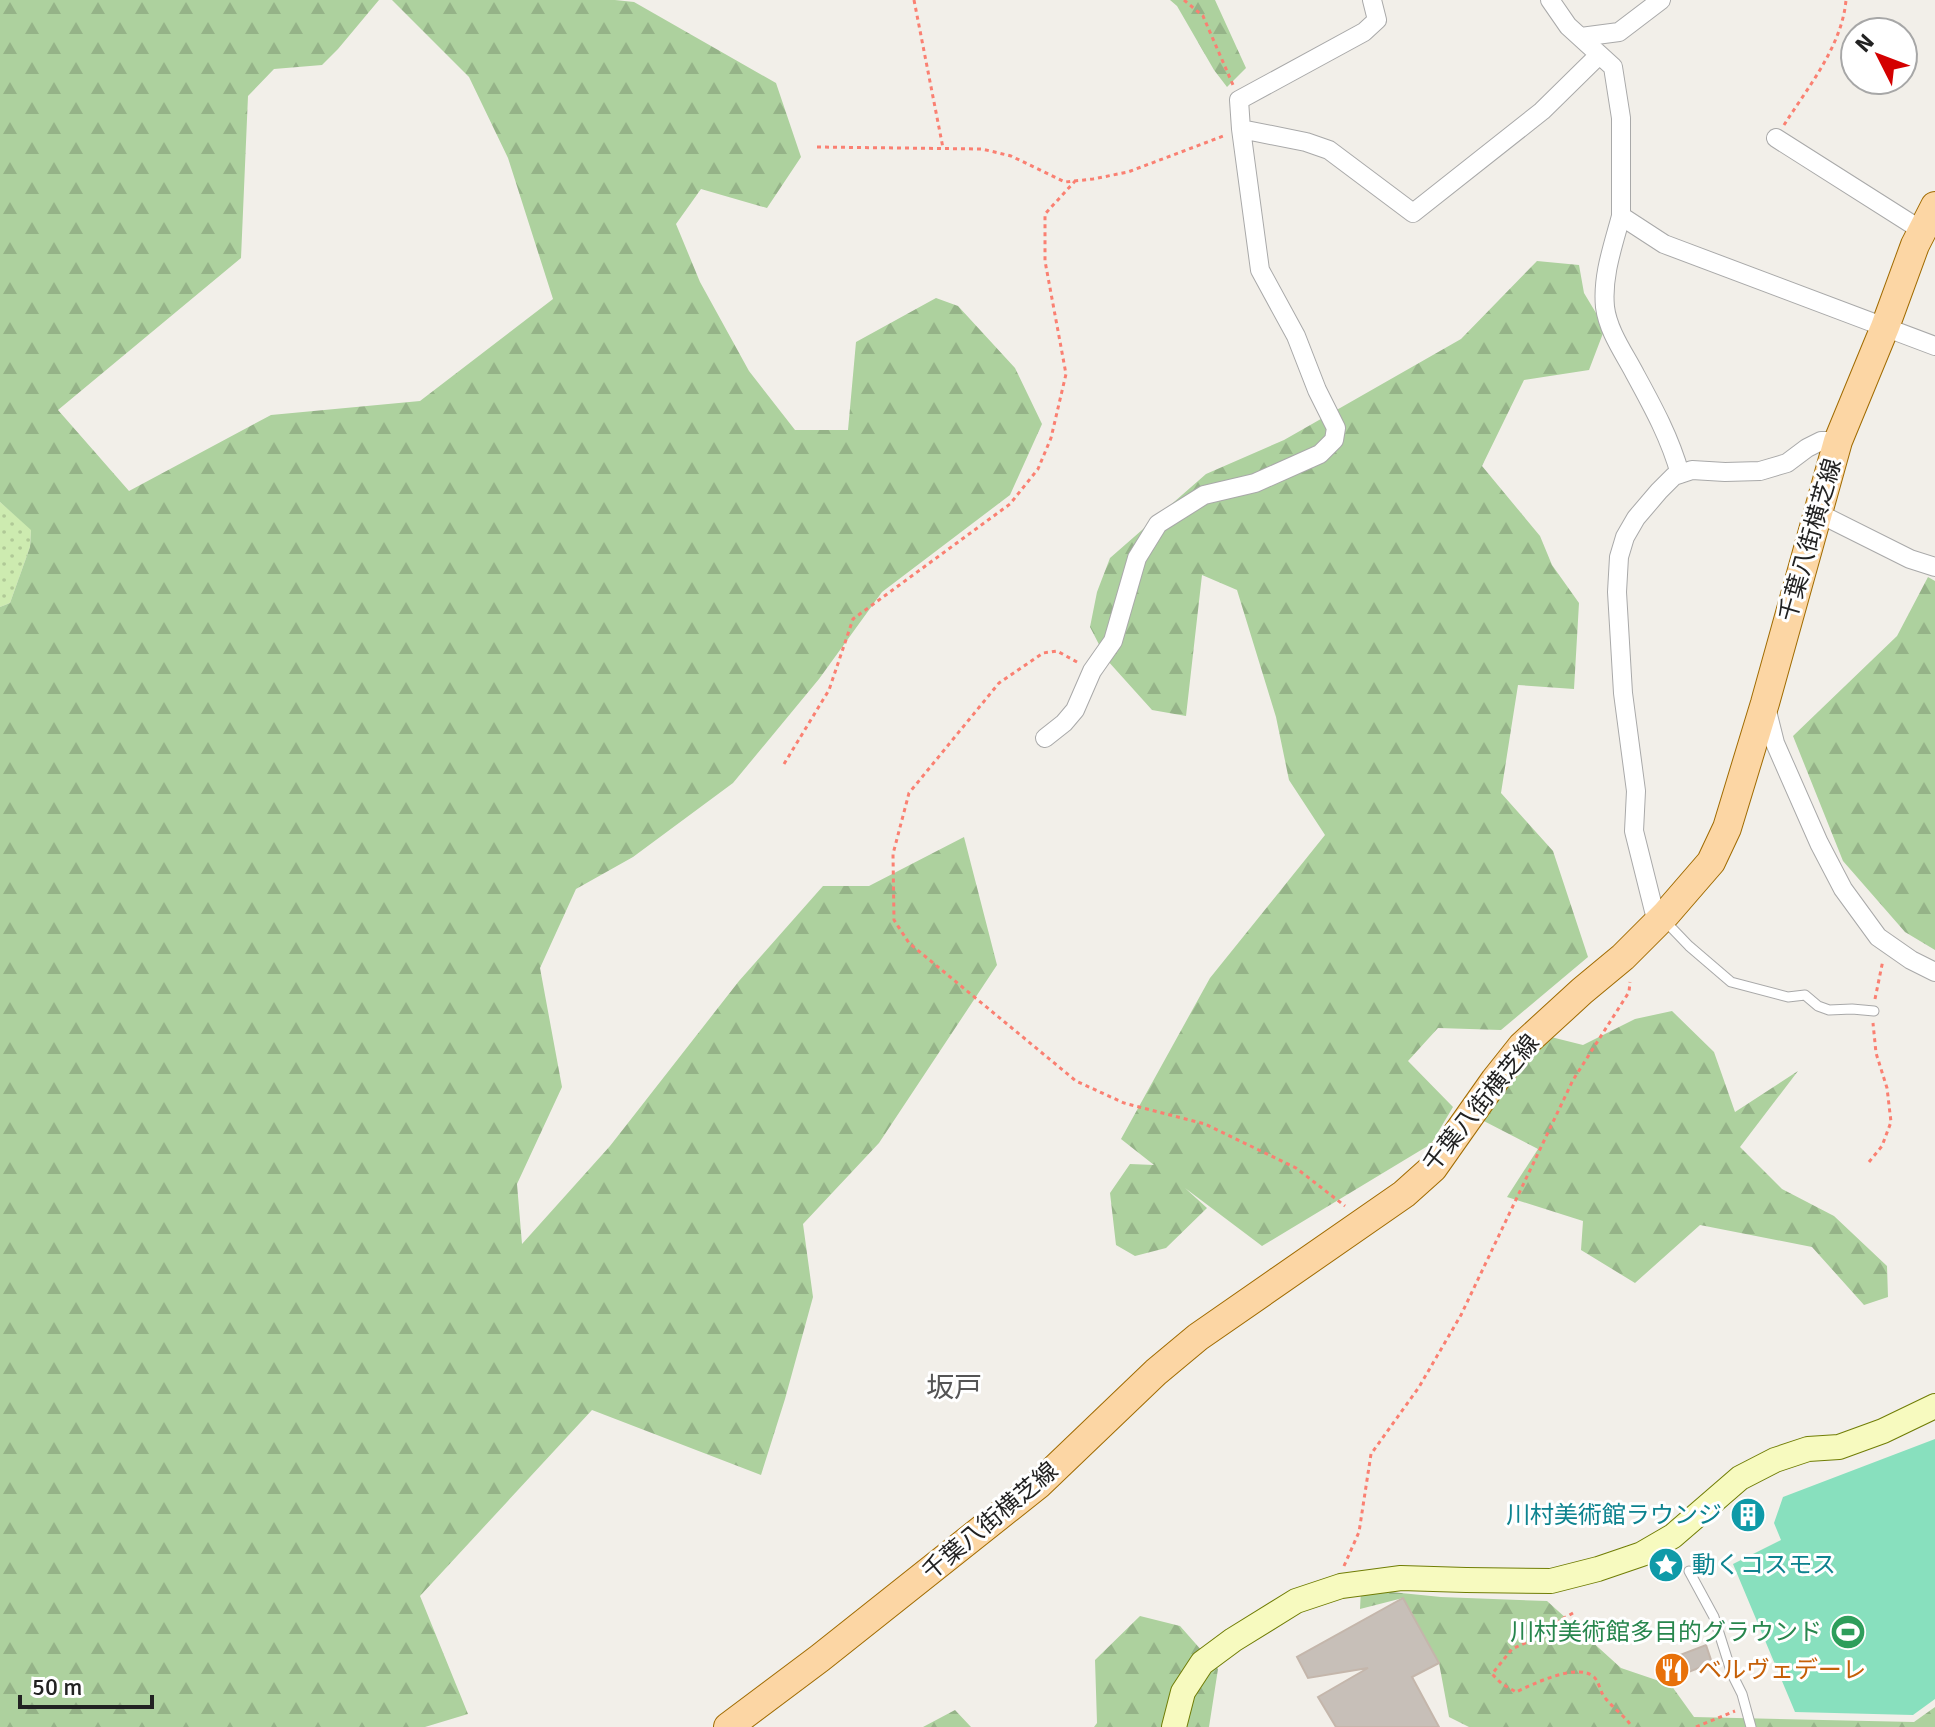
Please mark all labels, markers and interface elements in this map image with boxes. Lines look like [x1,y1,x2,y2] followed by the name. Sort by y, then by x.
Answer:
[1839,16,1919,96] north arrow
[1849,28,1880,58] text: N
[1772,455,1848,625] street label: 千葉八街横芝線
[1416,1028,1546,1178] street label: 千葉八街横芝線
[926,1371,982,1405] district label: 坂戸
[916,1456,1064,1586] street label: 千葉八街横芝線
[1729,1496,1767,1534] building icon: 川村美術館ラウンジ
[1506,1500,1722,1530] place label: 川村美術館ラウンジ
[1647,1546,1685,1584] place icon: 動くコスモス
[1692,1550,1836,1580] place label: 動くコスモス
[1829,1613,1867,1651] sports icon: 川村美術館多目的グラウンド
[1510,1617,1822,1647] place label: 川村美術館多目的グラウンド
[1653,1651,1691,1689] restaurant icon: ベルヴェデーレ
[1698,1655,1866,1685] place label: ベルヴェデーレ
[20,1659,152,1709] scale bar
[32,1672,82,1702] text: 50 m

